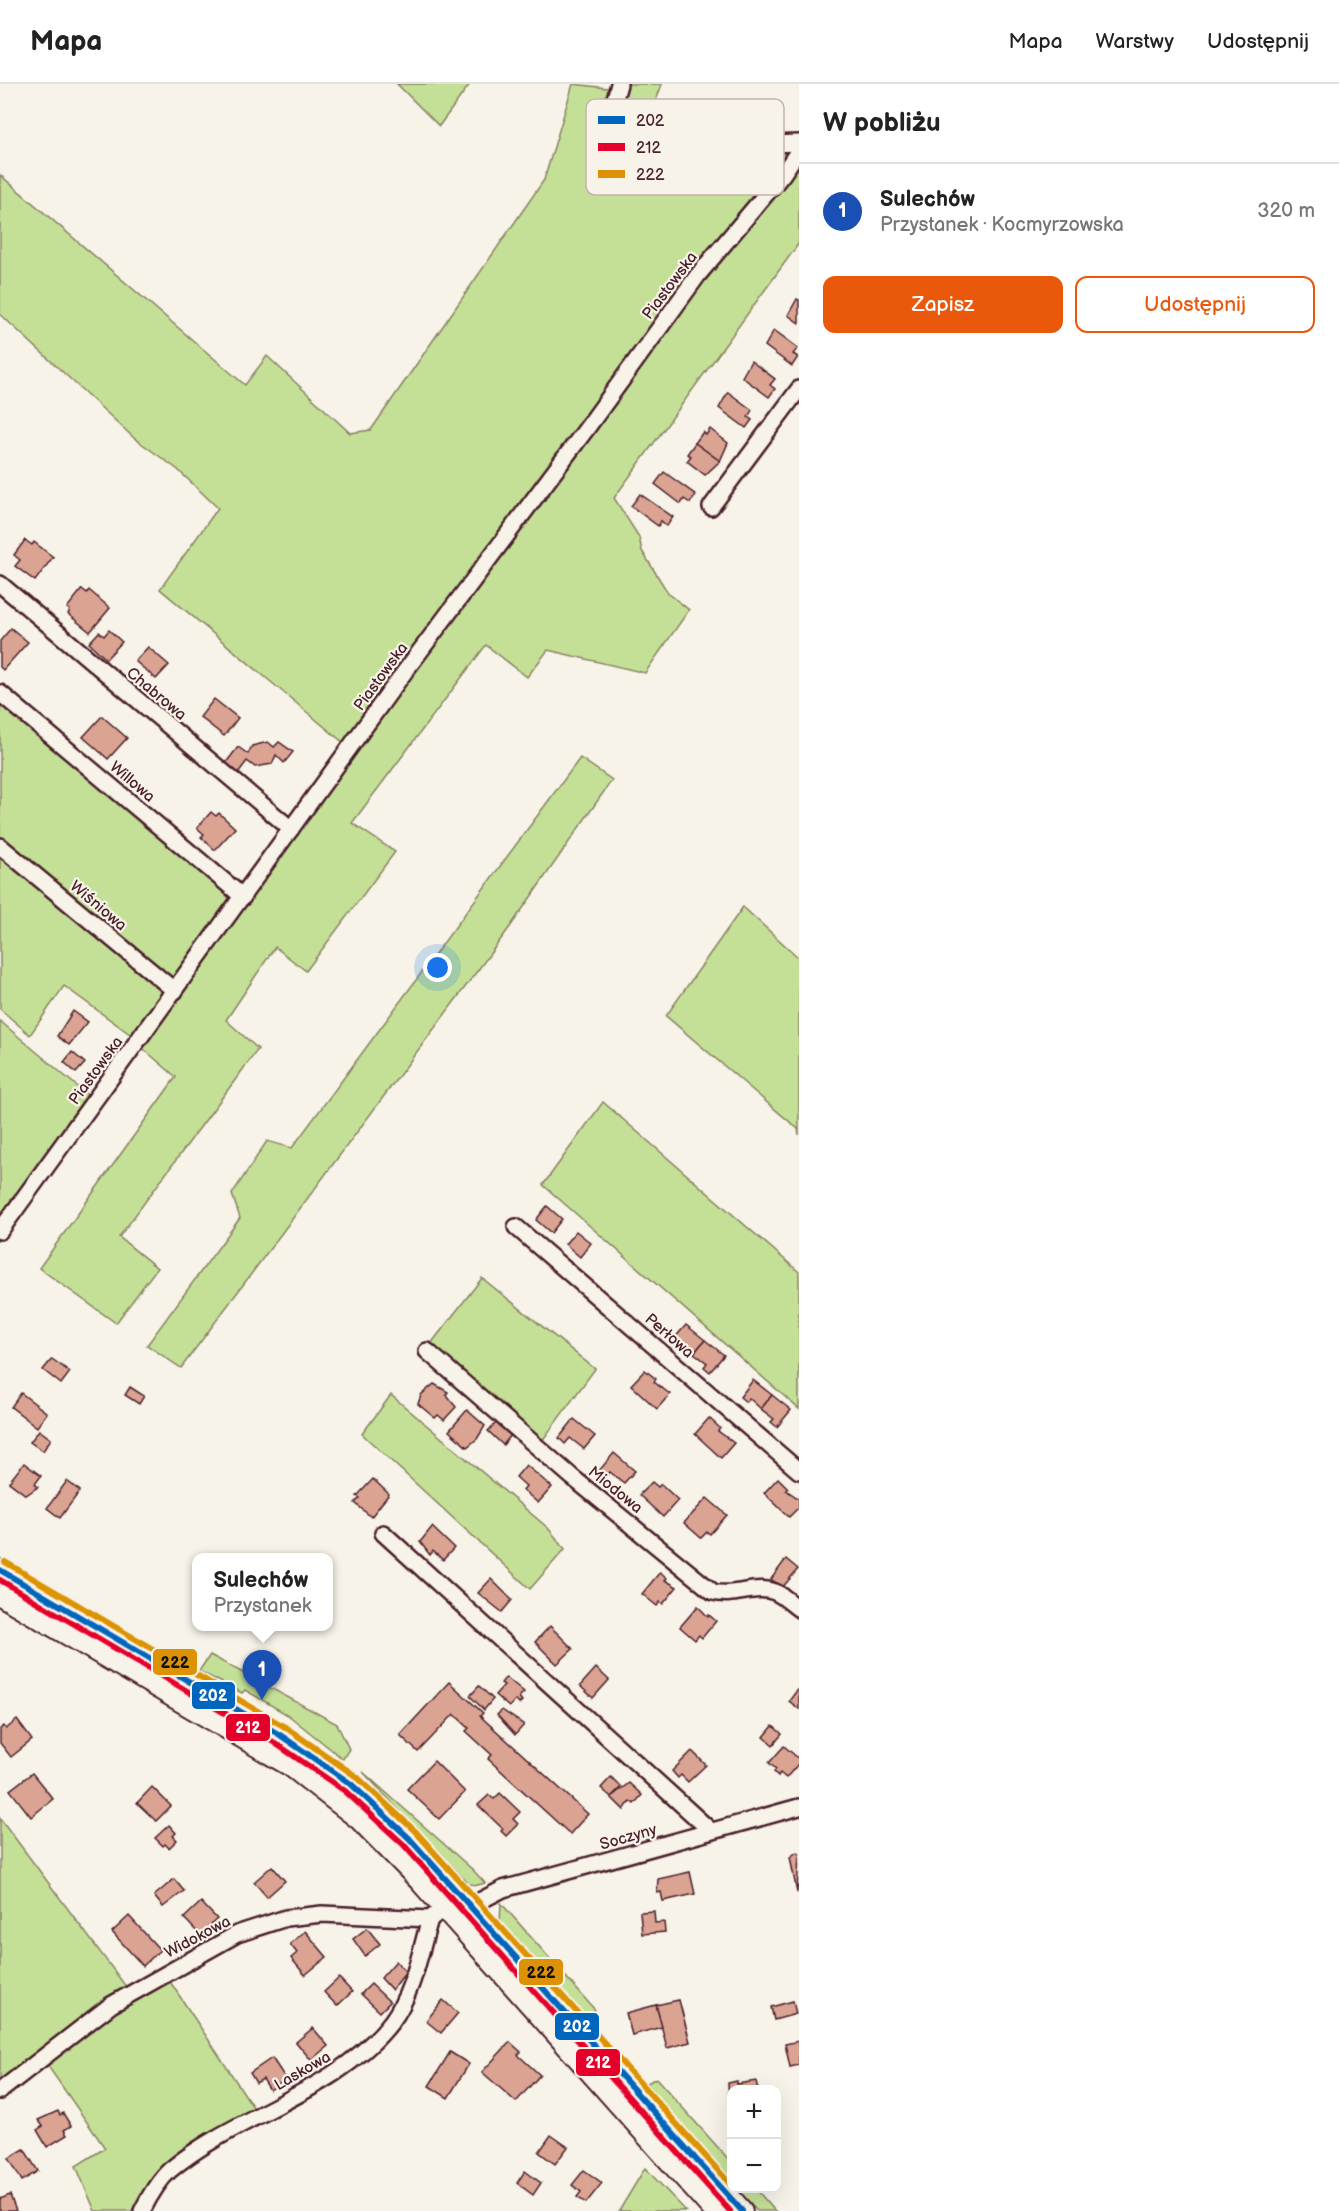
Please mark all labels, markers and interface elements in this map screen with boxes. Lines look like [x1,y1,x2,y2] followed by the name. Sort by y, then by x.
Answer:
[30,25,102,58] text: Mapa
[1009,29,1063,54] text: Mapa
[1096,29,1174,54] text: Warstwy
[1207,29,1309,54] text: Udostępnij
[586,99,784,195] legend
[823,108,941,139] text: W pobliżu
[636,112,665,131] text: 202
[636,139,661,158] text: 212
[636,166,665,185] text: 222
[880,186,975,213] text: Sulechów
[838,199,847,223] text: 1
[1257,199,1315,223] text: 320 m
[880,213,1124,237] text: Przystanek · Kocmyrzowska
[639,248,702,323] street label: Piastowska
[823,276,1063,333] button: Zapisz
[1075,276,1315,333] button: Udostępnij
[350,639,412,715] street label: Piastowska
[122,664,190,725] street label: Chabrowa
[106,758,159,807] street label: Willowa
[66,877,130,935] street label: Wiśniowa
[423,953,452,982] your location
[65,1033,127,1109] street label: Piastowska
[641,1310,697,1362] street label: Perłowa
[584,1462,646,1518] street label: Miodowa
[192,1553,333,1631] popup
[213,1567,308,1594] text: Sulechów
[213,1594,312,1618] text: Przystanek
[152,1648,198,1676] line badge: 222
[242,1650,282,1700] pin: 1
[161,1654,190,1673] text: 222
[191,1681,236,1710] line badge: 202
[199,1687,228,1706] text: 202
[225,1713,271,1742] line badge: 212
[235,1719,261,1738] text: 212
[598,1820,660,1855] street label: Soczyny
[161,1912,234,1963] street label: Widokowa
[518,1958,564,1986] line badge: 222
[527,1964,556,1983] text: 222
[554,2012,600,2041] line badge: 202
[563,2018,592,2037] text: 202
[271,2048,334,2095] street label: Laskowa
[575,2048,621,2077] line badge: 212
[585,2054,611,2073] text: 212
[727,2085,781,2193] map controls
[727,2085,781,2139] button: +
[727,2139,781,2193] button: −

